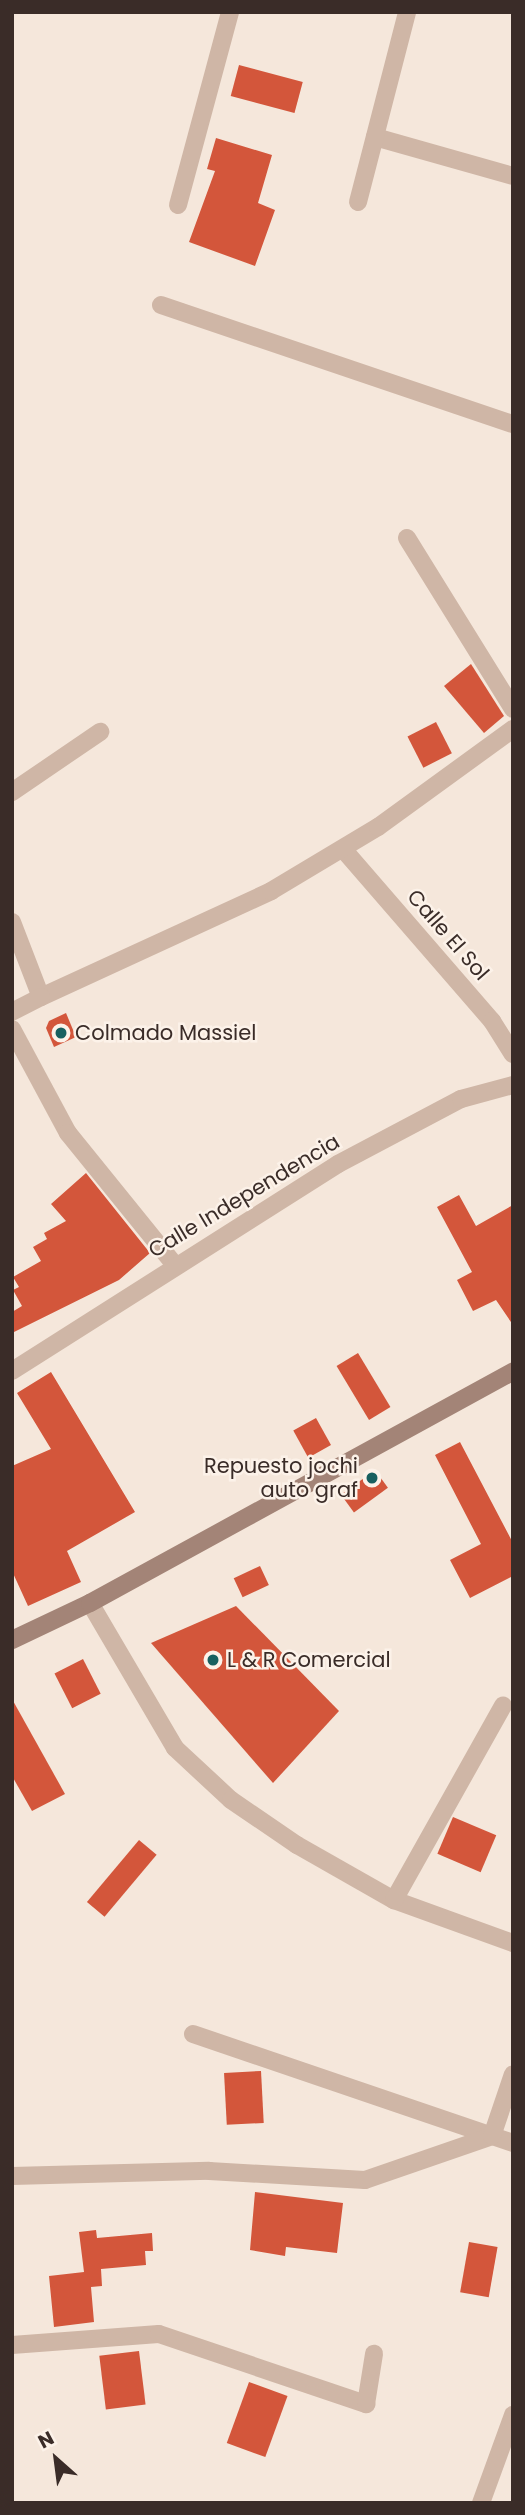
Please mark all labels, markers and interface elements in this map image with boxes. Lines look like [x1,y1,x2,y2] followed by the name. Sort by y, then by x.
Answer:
[402,885,494,985] street label: Calle El Sol
[75,1020,256,1046] place label: Colmado Massiel
[53,1025,69,1041] marker: Colmado Massiel
[144,1129,344,1263] street label: Calle Independencia
[204,1453,358,1503] place label: Repuesto jochi auto graf
[364,1470,380,1486] marker: Repuesto jochi auto graf
[227,1647,391,1673] place label: L & R Comercial
[205,1652,221,1668] marker: L & R Comercial
[21,2424,91,2494] north arrow
[33,2425,59,2455] text: N

